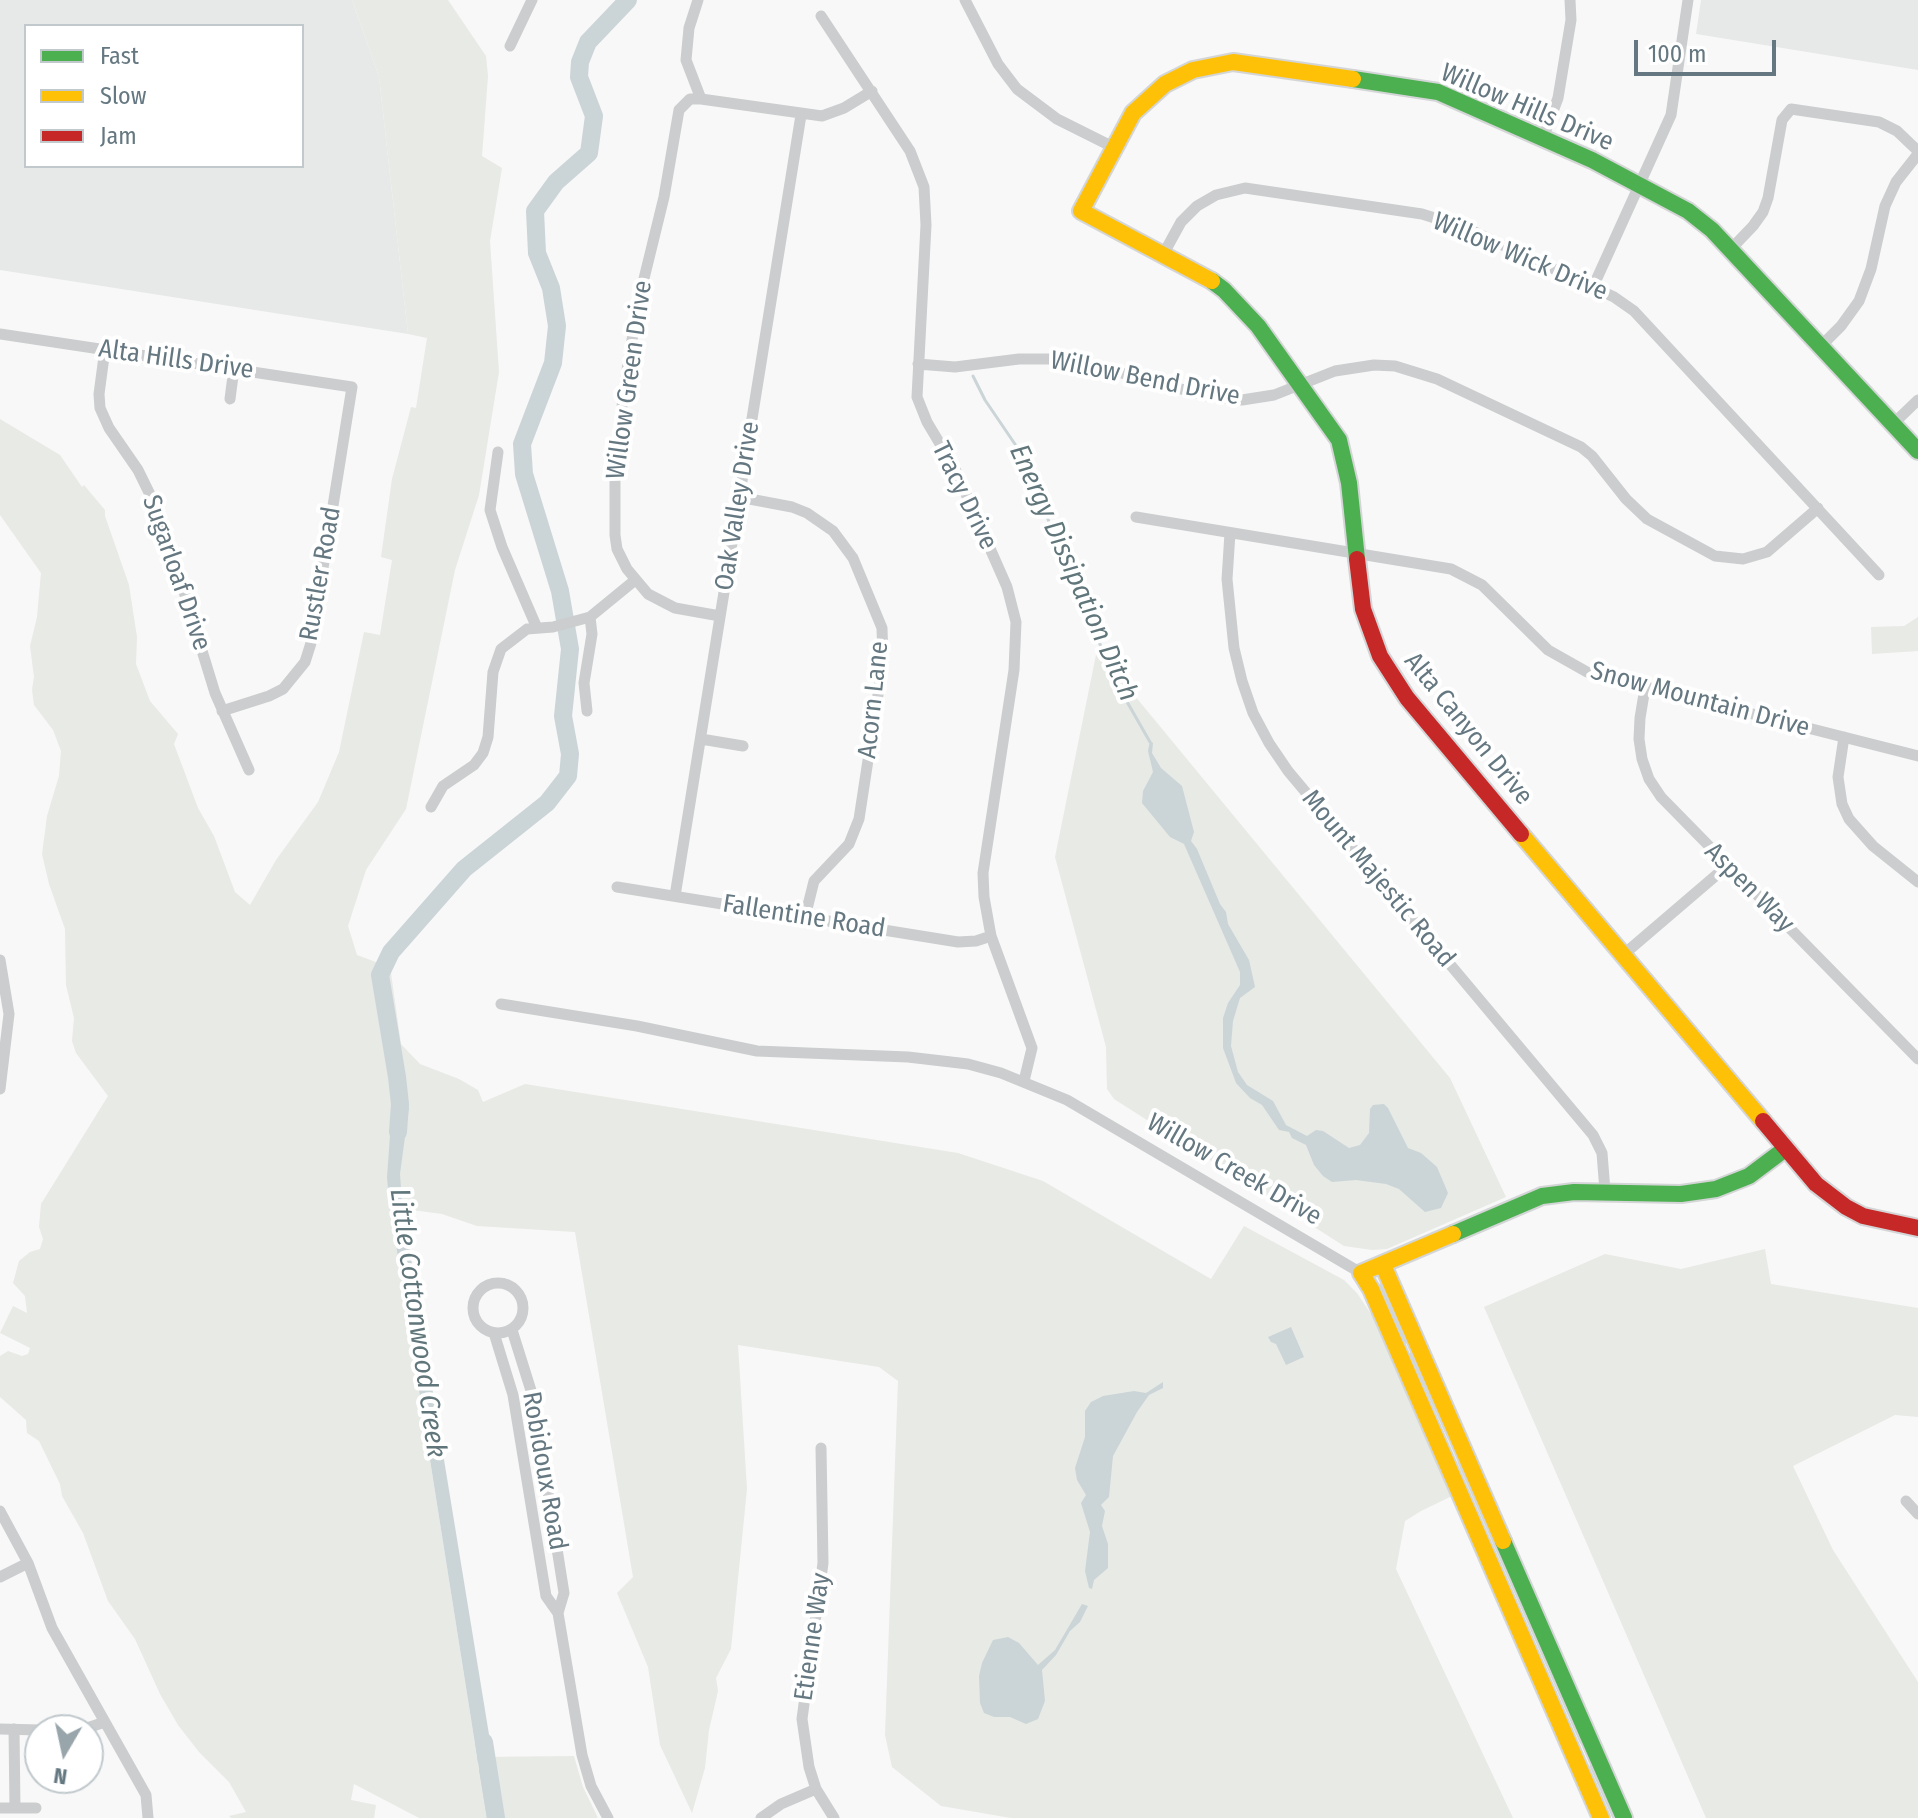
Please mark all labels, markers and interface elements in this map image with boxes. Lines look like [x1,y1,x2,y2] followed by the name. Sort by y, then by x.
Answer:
[24,24,304,168] legend
[1638,24,1780,74] scale bar
[1648,40,1706,68] text: 100 m
[100,42,139,70] text: Fast
[1436,58,1618,158] street label: Willow Hills Drive
[100,82,146,110] text: Slow
[100,122,137,150] text: Jam
[1428,206,1612,308] street label: Willow Wick Drive
[601,279,659,481] street label: Willow Green Drive
[97,334,255,386] street label: Alta Hills Drive
[1048,345,1242,413] street label: Willow Bend Drive
[709,419,767,593] street label: Oak Valley Drive
[925,437,1003,555] street label: Tracy Drive
[1001,440,1145,706] water label: Energy Dissipation Ditch
[135,491,217,655] street label: Sugarloaf Drive
[294,504,348,644] street label: Rustler Road
[852,640,896,760] street label: Acorn Lane
[1397,647,1539,811] street label: Alta Canyon Drive
[1587,656,1813,744] street label: Snow Mountain Drive
[1295,784,1461,974] street label: Mount Majestic Road
[1698,837,1800,939] street label: Aspen Way
[721,889,887,945] street label: Fallentine Road
[1141,1107,1327,1233] street label: Willow Creek Drive
[381,1186,453,1460] water label: Little Cottonwood Creek
[515,1389,573,1553] street label: Robidoux Road
[789,1571,837,1703] street label: Etienne Way
[24,1714,104,1794] north arrow
[52,1762,69,1791] text: N

